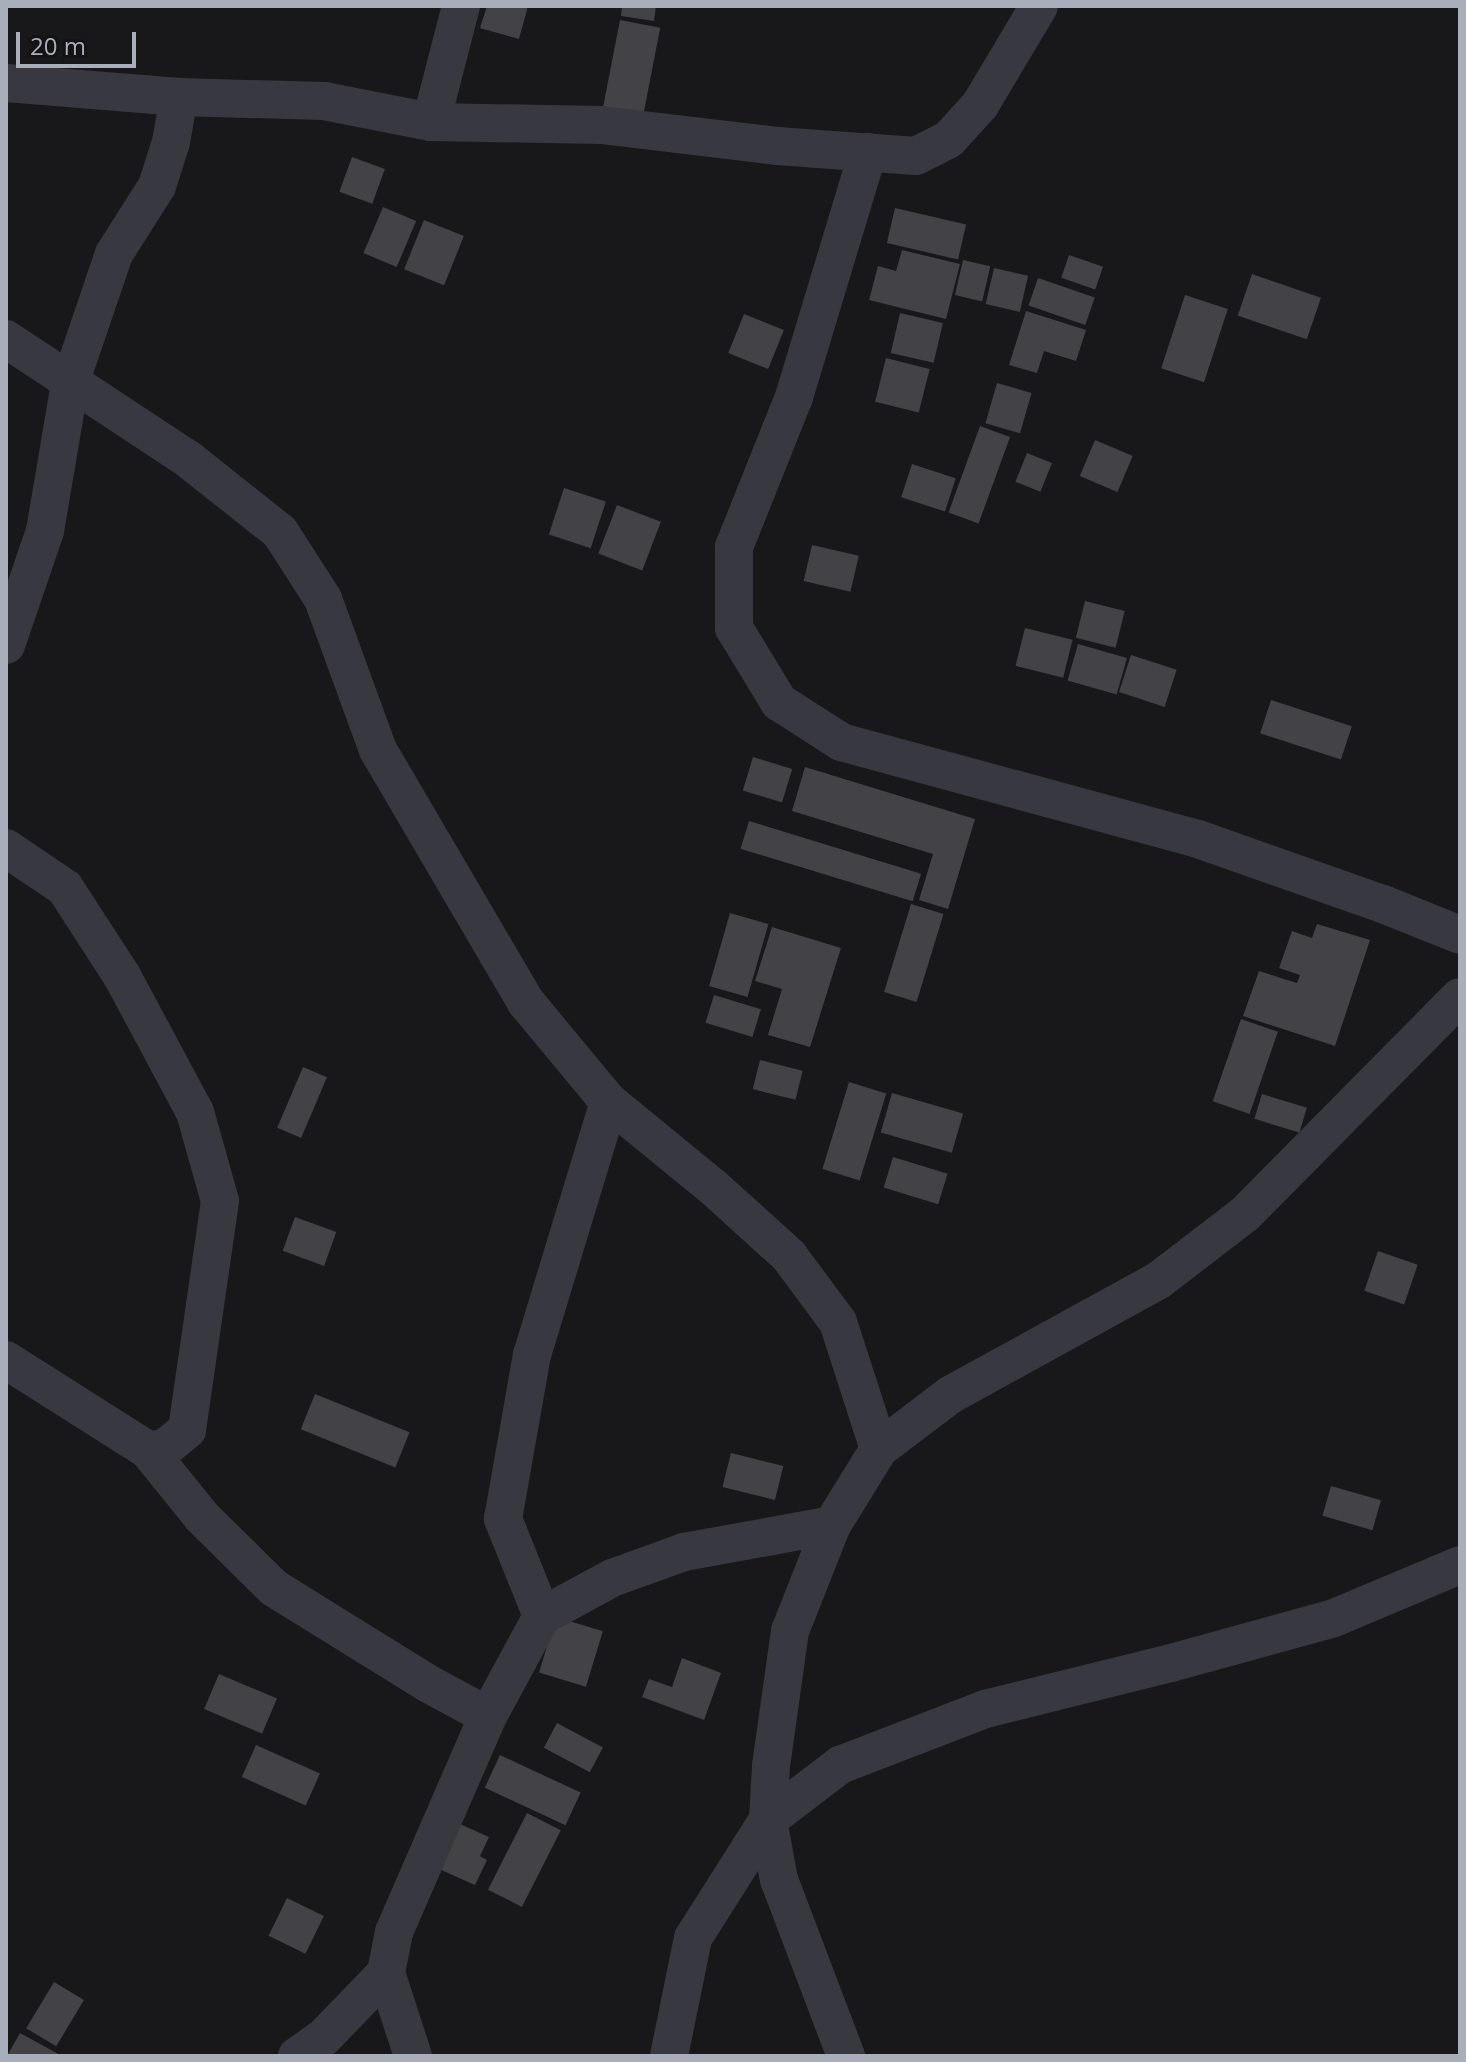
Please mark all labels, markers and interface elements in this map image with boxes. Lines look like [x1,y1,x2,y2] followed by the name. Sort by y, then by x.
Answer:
[20,16,140,66] scale bar
[30,29,86,62] text: 20 m

